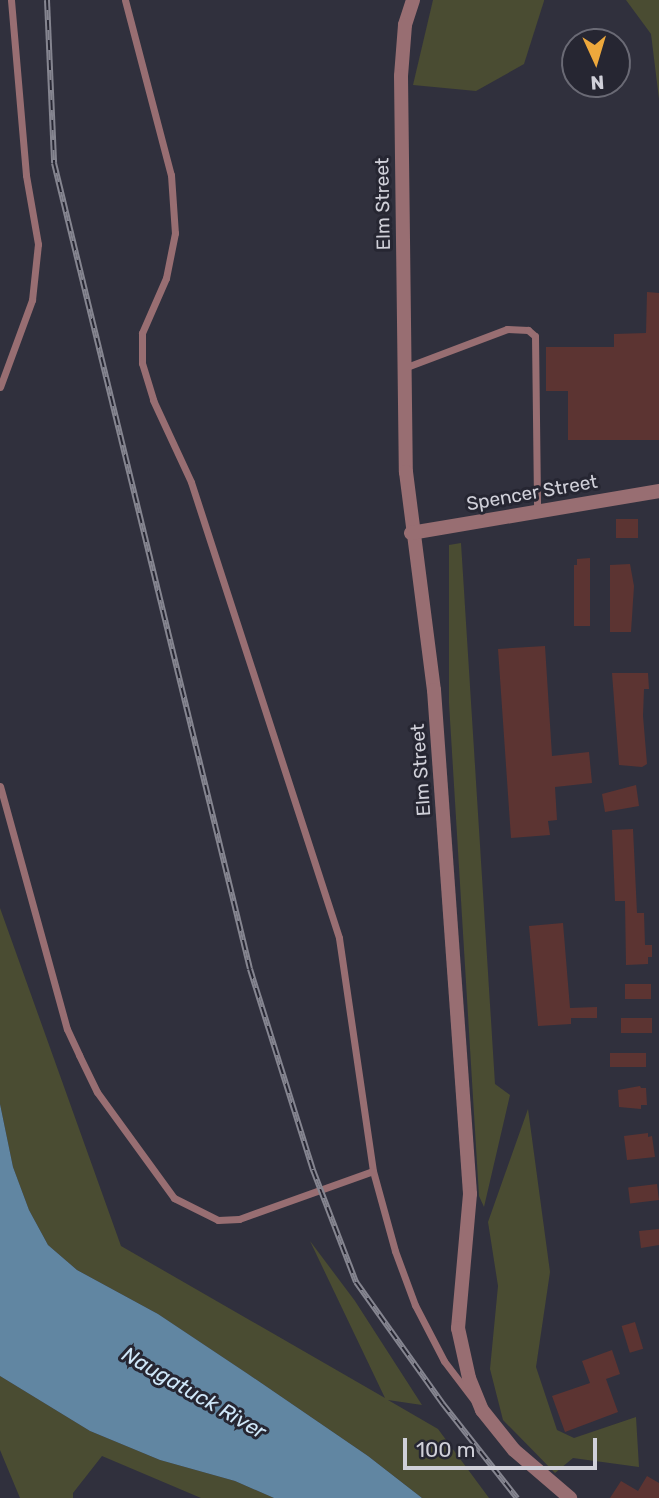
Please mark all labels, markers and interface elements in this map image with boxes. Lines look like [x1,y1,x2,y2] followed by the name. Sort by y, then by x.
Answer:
[561,28,631,98] north arrow
[590,71,605,94] text: N
[371,158,395,250] street label: Elm Street
[464,470,600,516] street label: Spencer Street
[406,723,436,817] street label: Elm Street
[117,1341,271,1445] water label: Naugatuck River
[407,1424,601,1468] scale bar
[416,1437,475,1462] text: 100 m

